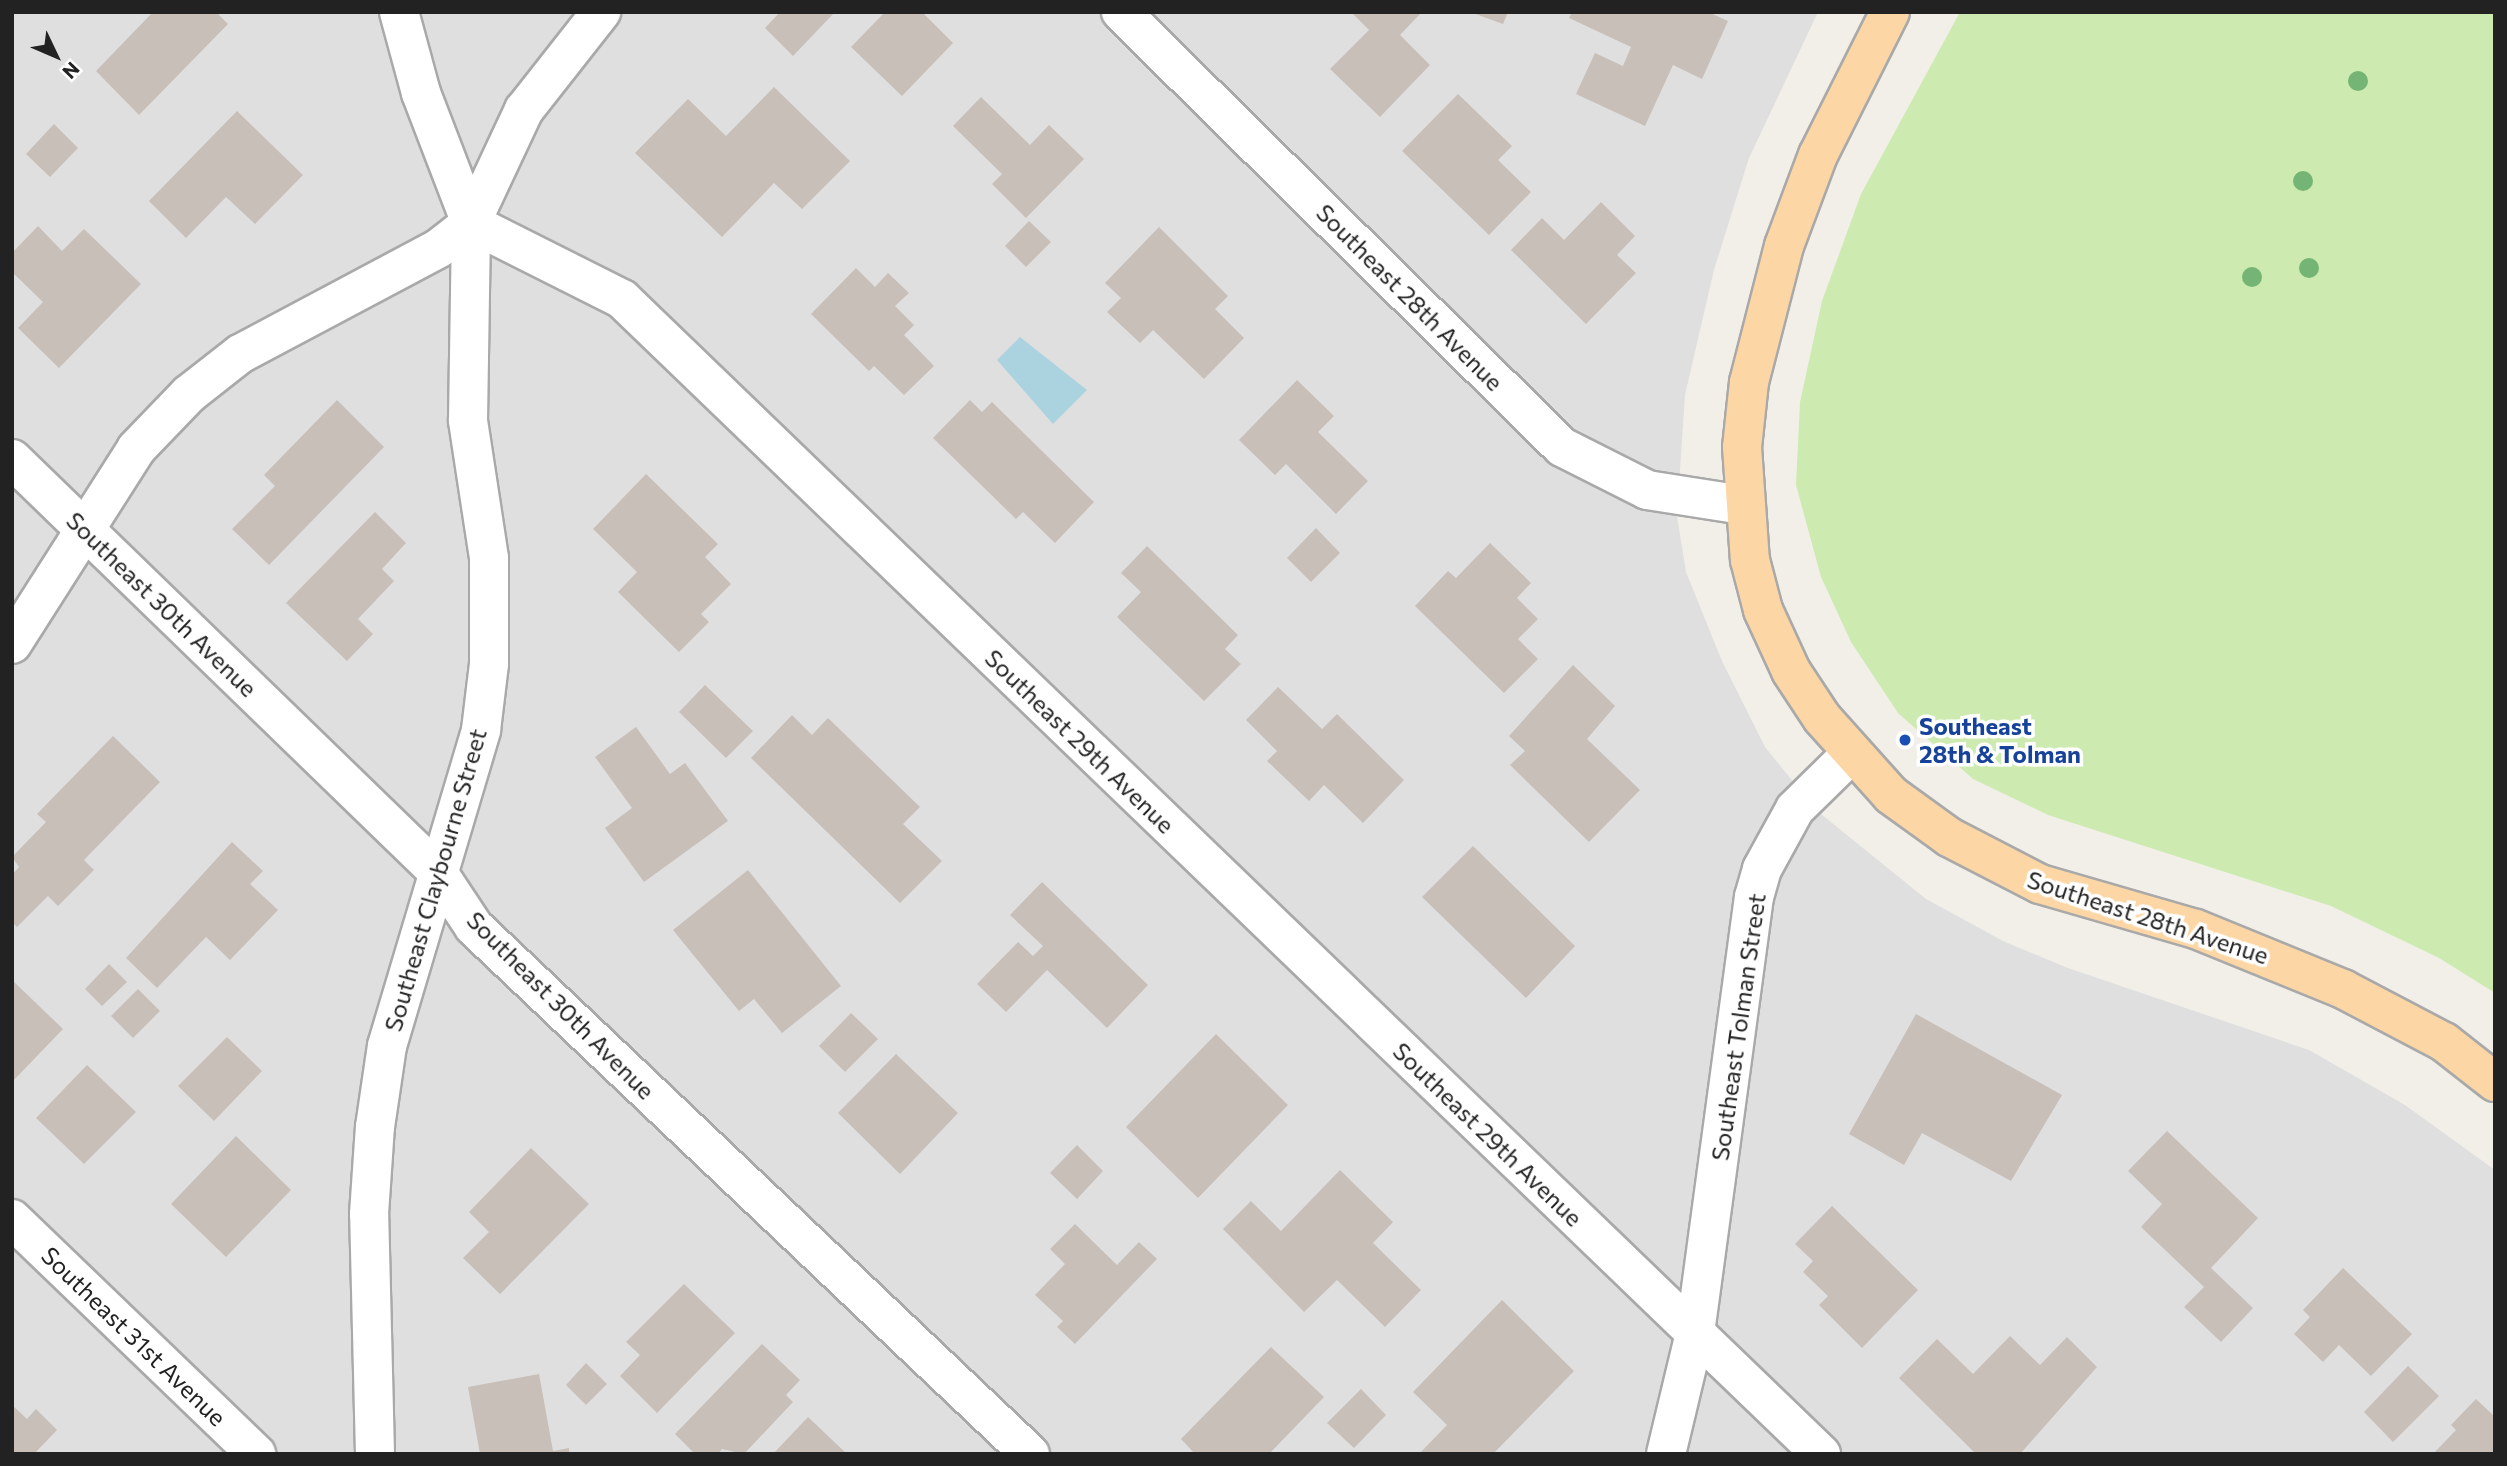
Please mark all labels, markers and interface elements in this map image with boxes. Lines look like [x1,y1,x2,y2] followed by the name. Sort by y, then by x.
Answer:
[21,21,91,91] north arrow
[58,58,85,84] text: N
[1311,198,1509,396] street label: Southeast 28th Avenue
[61,506,263,702] street label: Southeast 30th Avenue
[979,643,1181,839] street label: Southeast 29th Avenue
[1919,712,2081,768] place label: Southeast 28th & Tolman
[378,725,492,1035] street label: Southeast Claybourne Street
[1897,732,1913,748] marker: Southeast 28th & Tolman
[2024,864,2272,970] street label: Southeast 28th Avenue
[1705,892,1771,1162] street label: Southeast Tolman Street
[461,905,661,1105] street label: Southeast 30th Avenue
[1387,1036,1589,1232] street label: Southeast 29th Avenue
[36,1240,232,1432] street label: Southeast 31st Avenue

